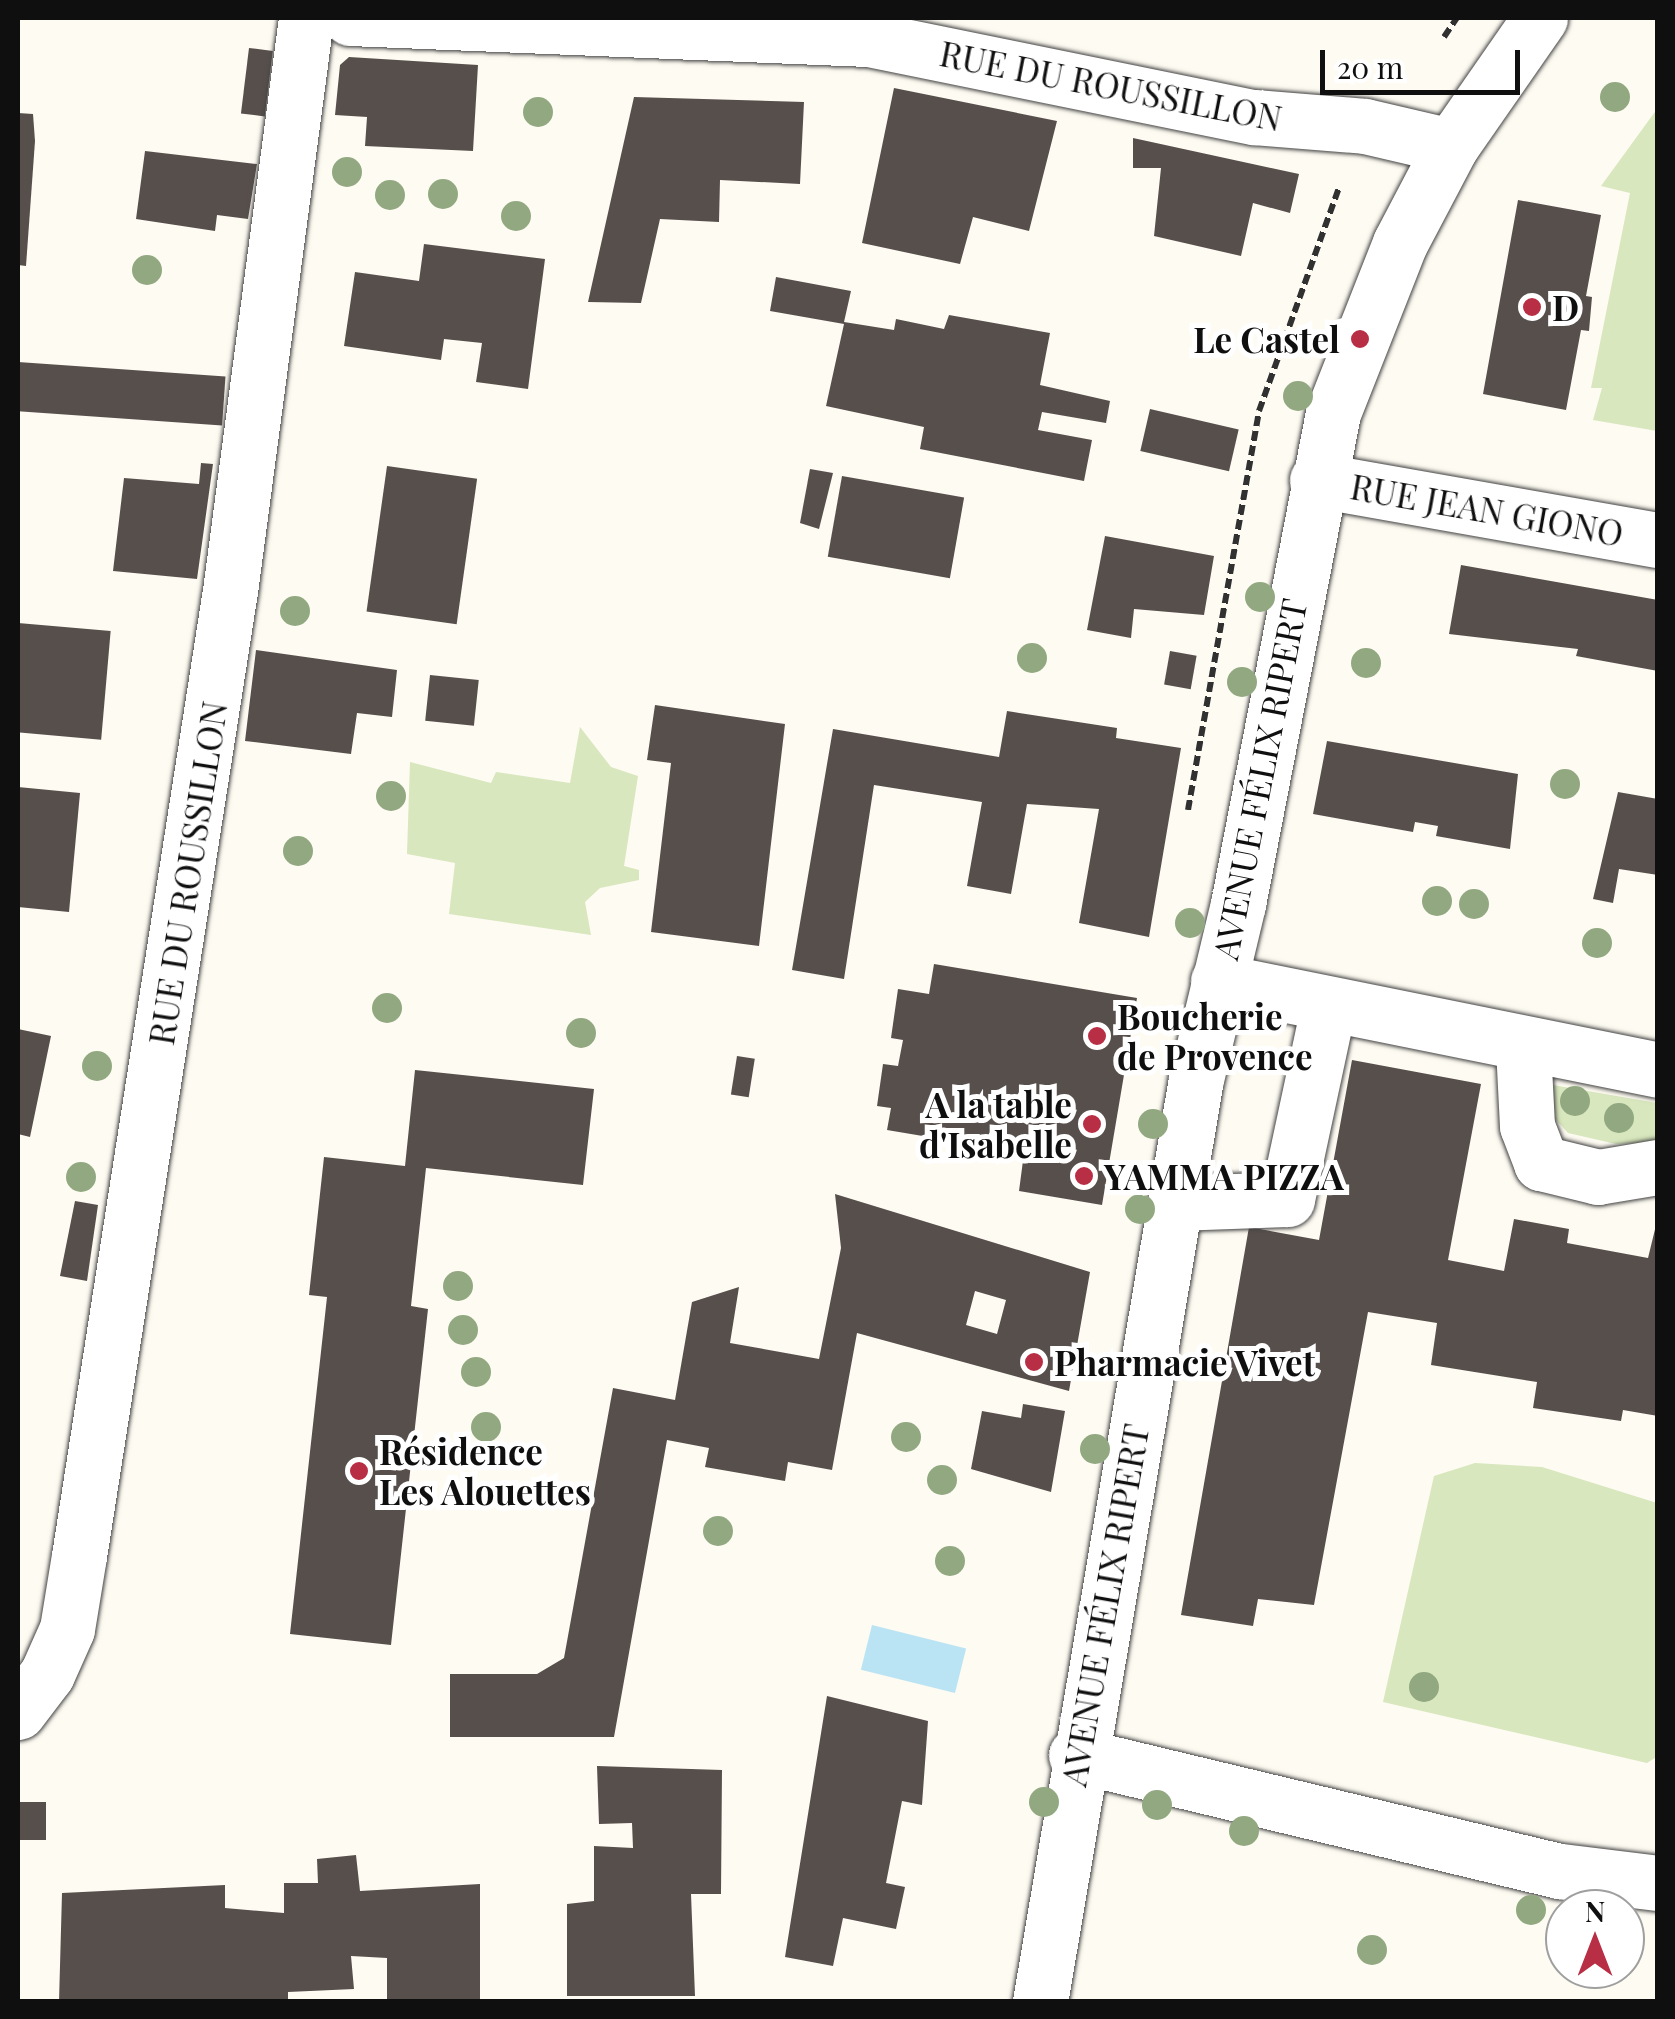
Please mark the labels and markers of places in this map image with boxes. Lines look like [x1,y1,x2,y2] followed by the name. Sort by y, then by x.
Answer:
[1552,286,1579,328] place label: D
[1521,296,1543,318] marker: D
[1193,318,1340,360] place label: Le Castel
[1349,328,1371,350] marker: Le Castel
[1117,995,1313,1077] place label: Boucherie de Provence
[1086,1025,1108,1047] marker: Boucherie de Provence
[919,1083,1072,1165] place label: A la table d'Isabelle
[1081,1113,1103,1135] marker: A la table d'Isabelle
[1104,1155,1344,1197] place label: YAMMA PIZZA
[1073,1165,1095,1187] marker: YAMMA PIZZA
[1054,1341,1316,1383] place label: Pharmacie Vivet
[1023,1351,1045,1373] marker: Pharmacie Vivet
[379,1430,592,1512] place label: Résidence Les Alouettes
[348,1460,370,1482] marker: Résidence Les Alouettes

